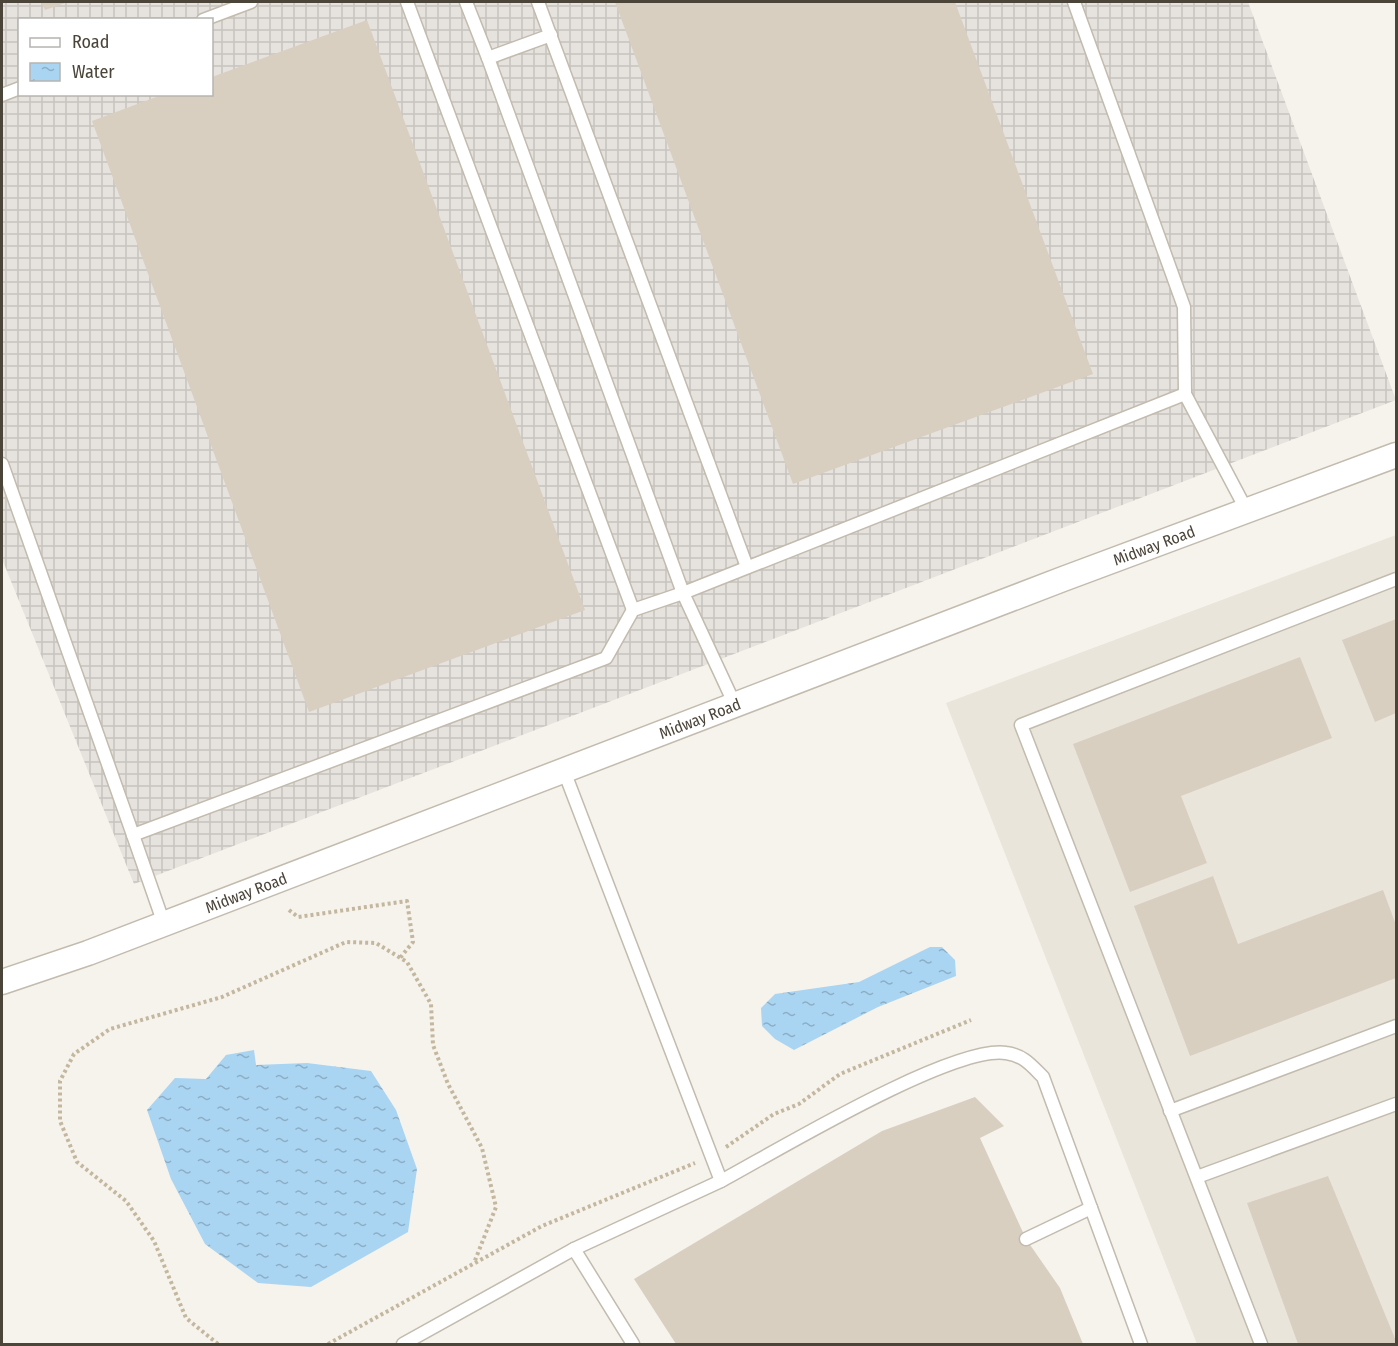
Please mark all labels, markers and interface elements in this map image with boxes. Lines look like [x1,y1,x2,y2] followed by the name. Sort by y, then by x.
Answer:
[18,18,213,96] legend
[72,31,109,53] text: Road
[72,61,115,83] text: Water
[1110,521,1197,569] street label: Midway Road
[656,694,743,743] street label: Midway Road
[202,868,290,917] street label: Midway Road

